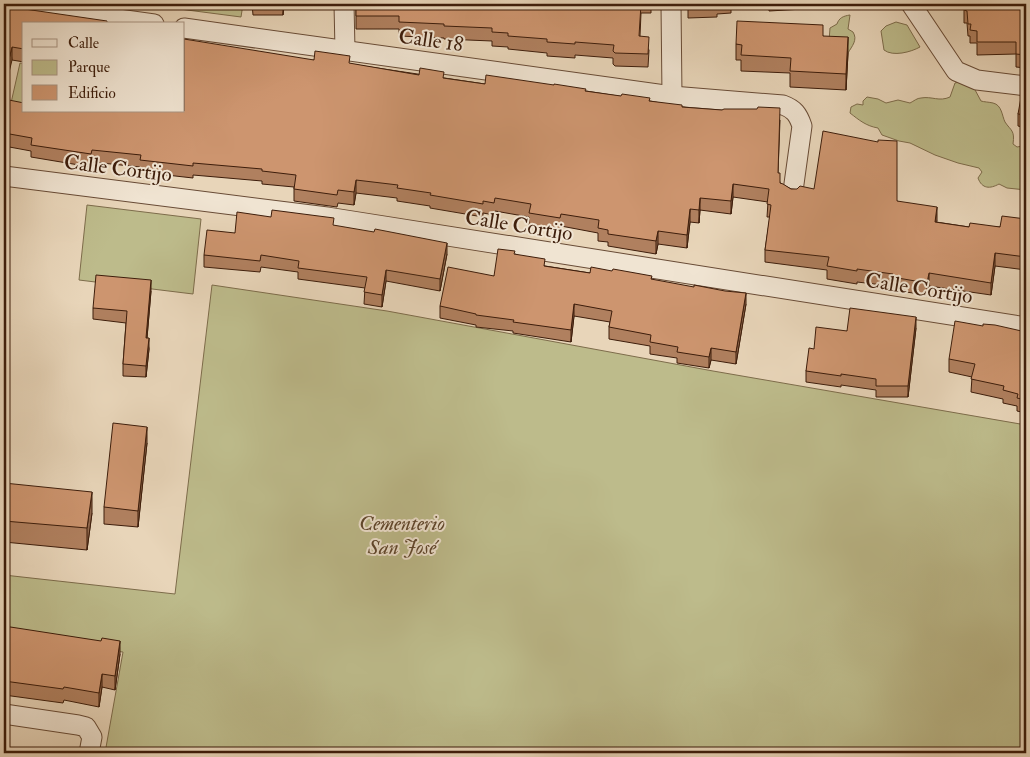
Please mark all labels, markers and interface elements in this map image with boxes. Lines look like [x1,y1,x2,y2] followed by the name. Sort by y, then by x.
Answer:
[22,22,185,112] legend
[397,23,465,58] street label: Calle 18
[68,34,99,53] text: Calle
[68,58,110,77] text: Parque
[68,84,116,103] text: Edificio
[62,148,173,189] street label: Calle Cortijo
[463,204,575,247] street label: Calle Cortijo
[863,267,975,310] street label: Calle Cortijo
[359,510,445,561] park label: Cementerio San José

